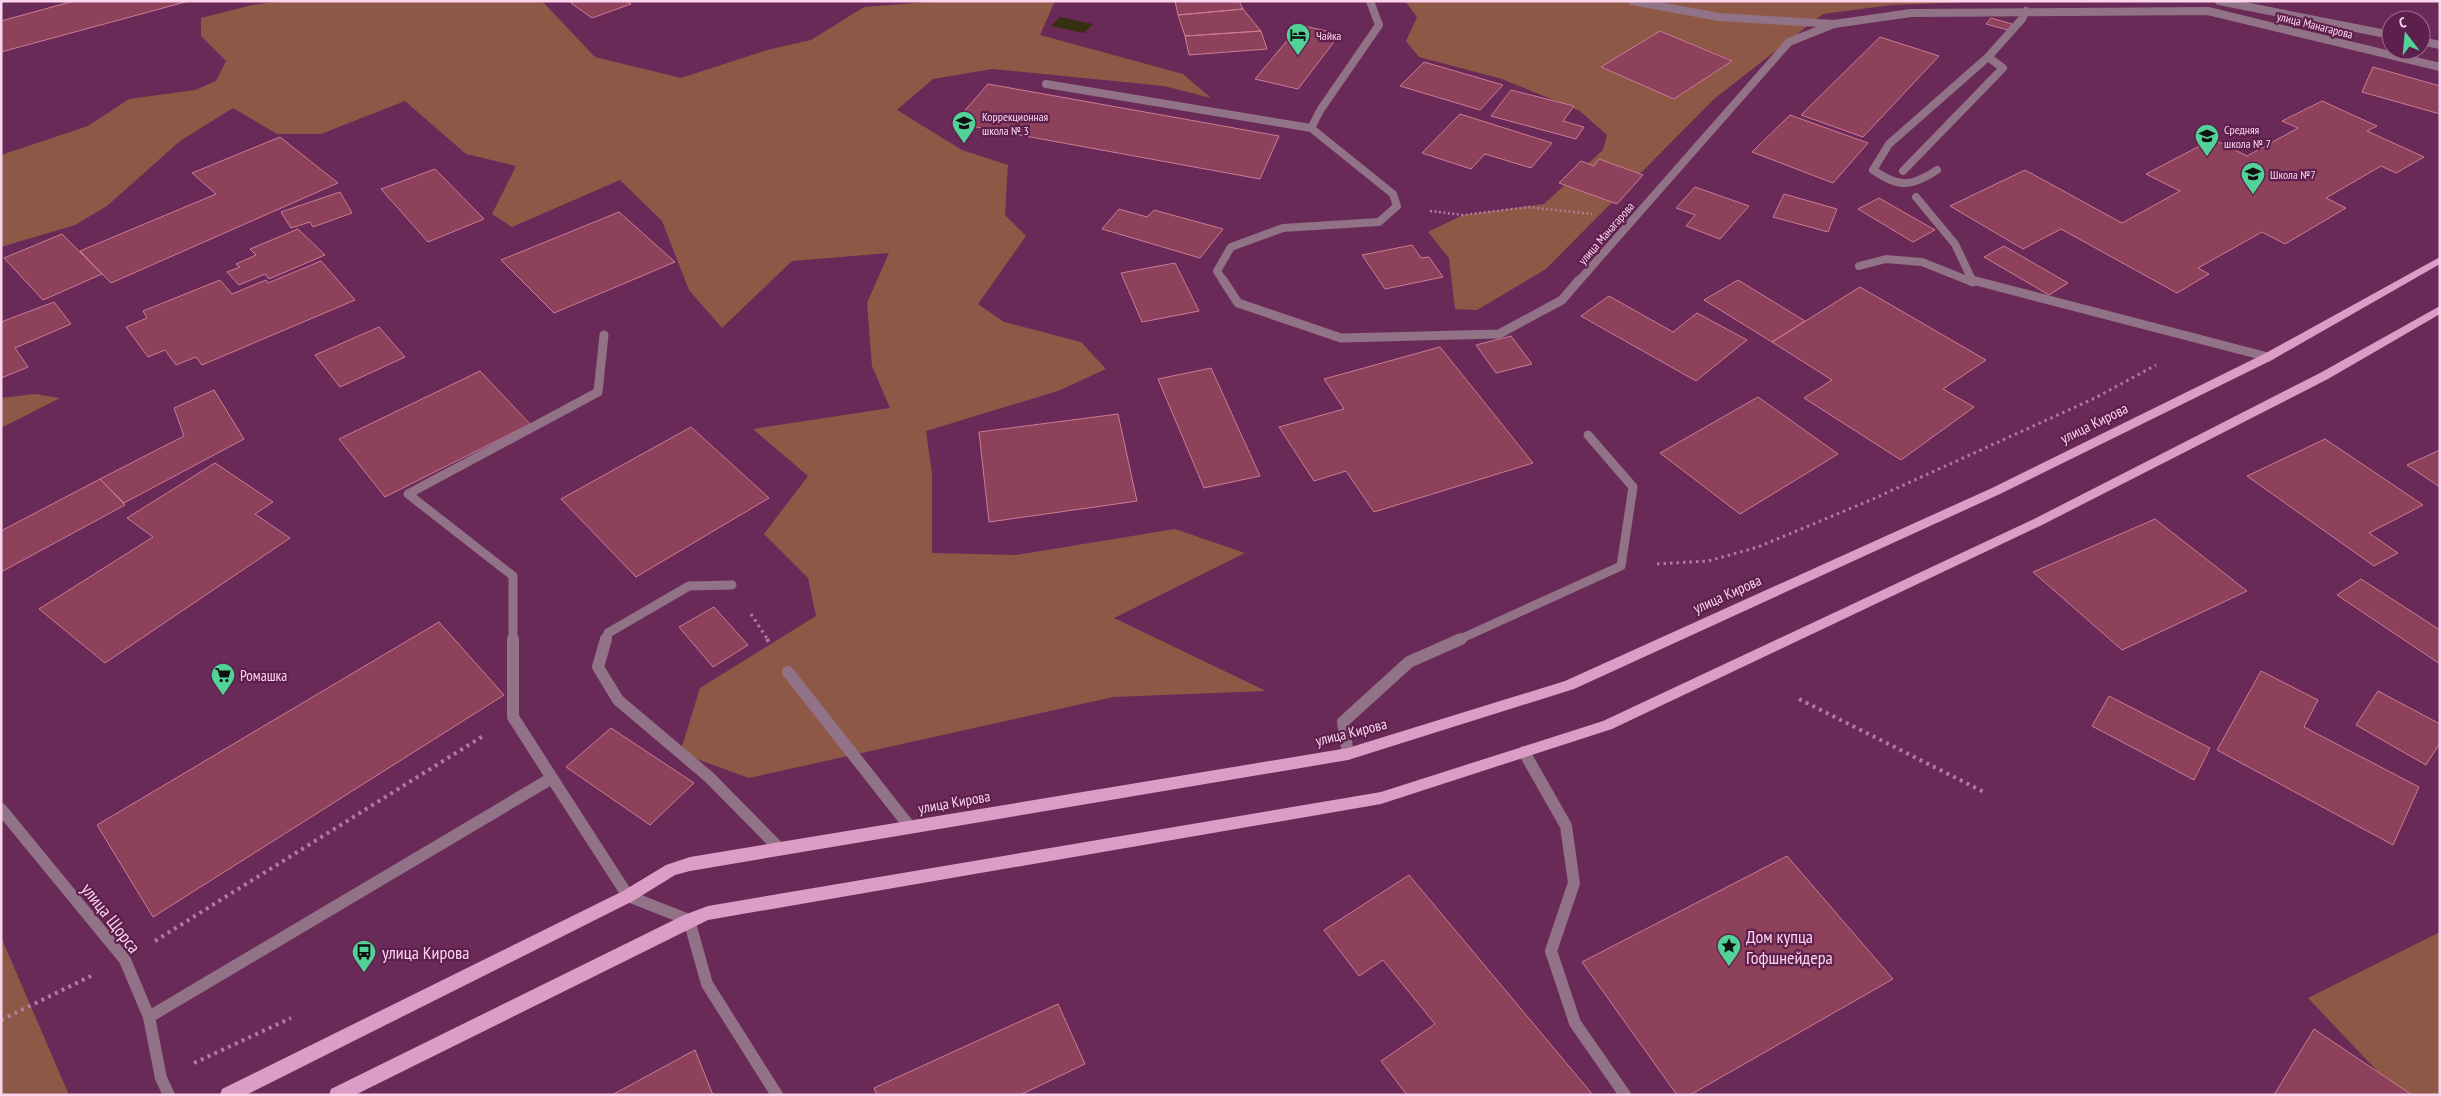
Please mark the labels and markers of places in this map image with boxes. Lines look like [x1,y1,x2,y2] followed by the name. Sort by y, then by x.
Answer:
[1285,22,1311,56] hotel icon: Чайка
[1316,28,1342,43] place label: Чайка
[982,109,1049,138] place label: Коррекционная школа № 3
[951,110,977,144] school or university icon: Коррекционная школа № 3
[2224,122,2271,151] place label: Средняя школа № 7
[2194,123,2220,157] school or university icon: Средняя школа № 7
[2240,161,2266,195] school or university icon: Школа №7
[2270,167,2316,182] place label: Школа №7
[210,662,236,696] supermarket icon: Ромашка
[240,666,287,685] place label: Ромашка
[1746,925,1833,969] place label: Дом купца Гофшнейдера
[1716,933,1742,967] place icon: Дом купца Гофшнейдера
[351,939,377,973] bus stop icon: улица Кирова
[382,941,470,964] place label: улица Кирова

